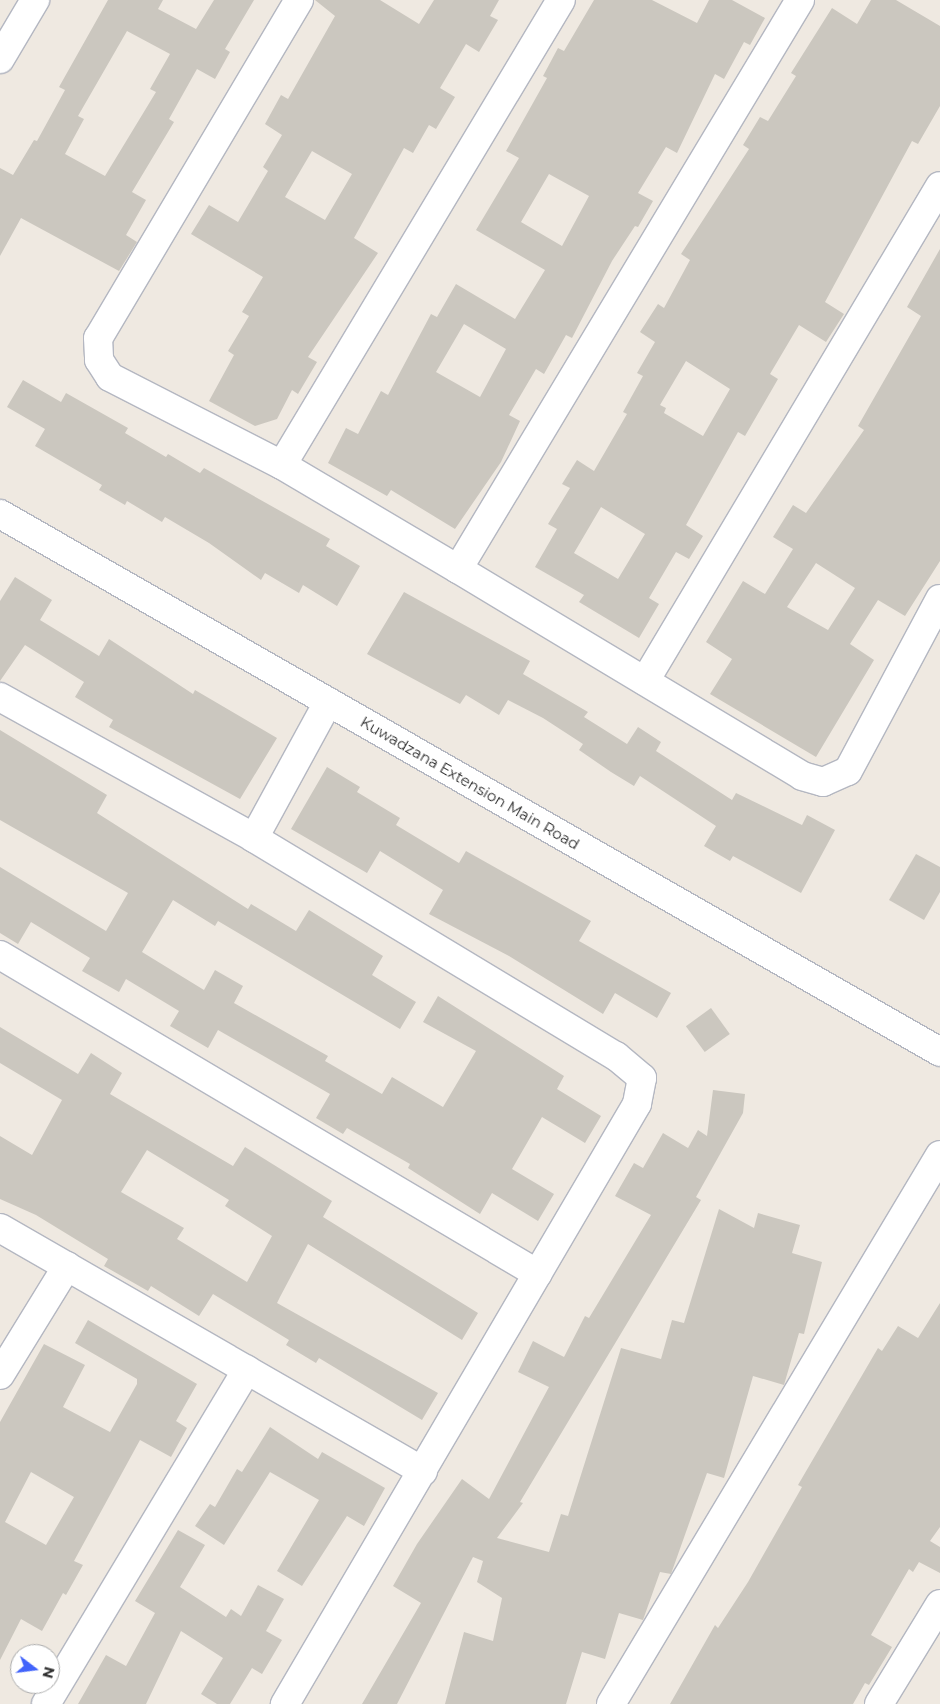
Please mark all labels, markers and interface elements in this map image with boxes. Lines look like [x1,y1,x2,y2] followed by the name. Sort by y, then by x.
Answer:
[357,713,583,853] street label: Kuwadzana Extension Main Road
[10,1644,60,1694] north arrow
[38,1665,59,1680] text: N

